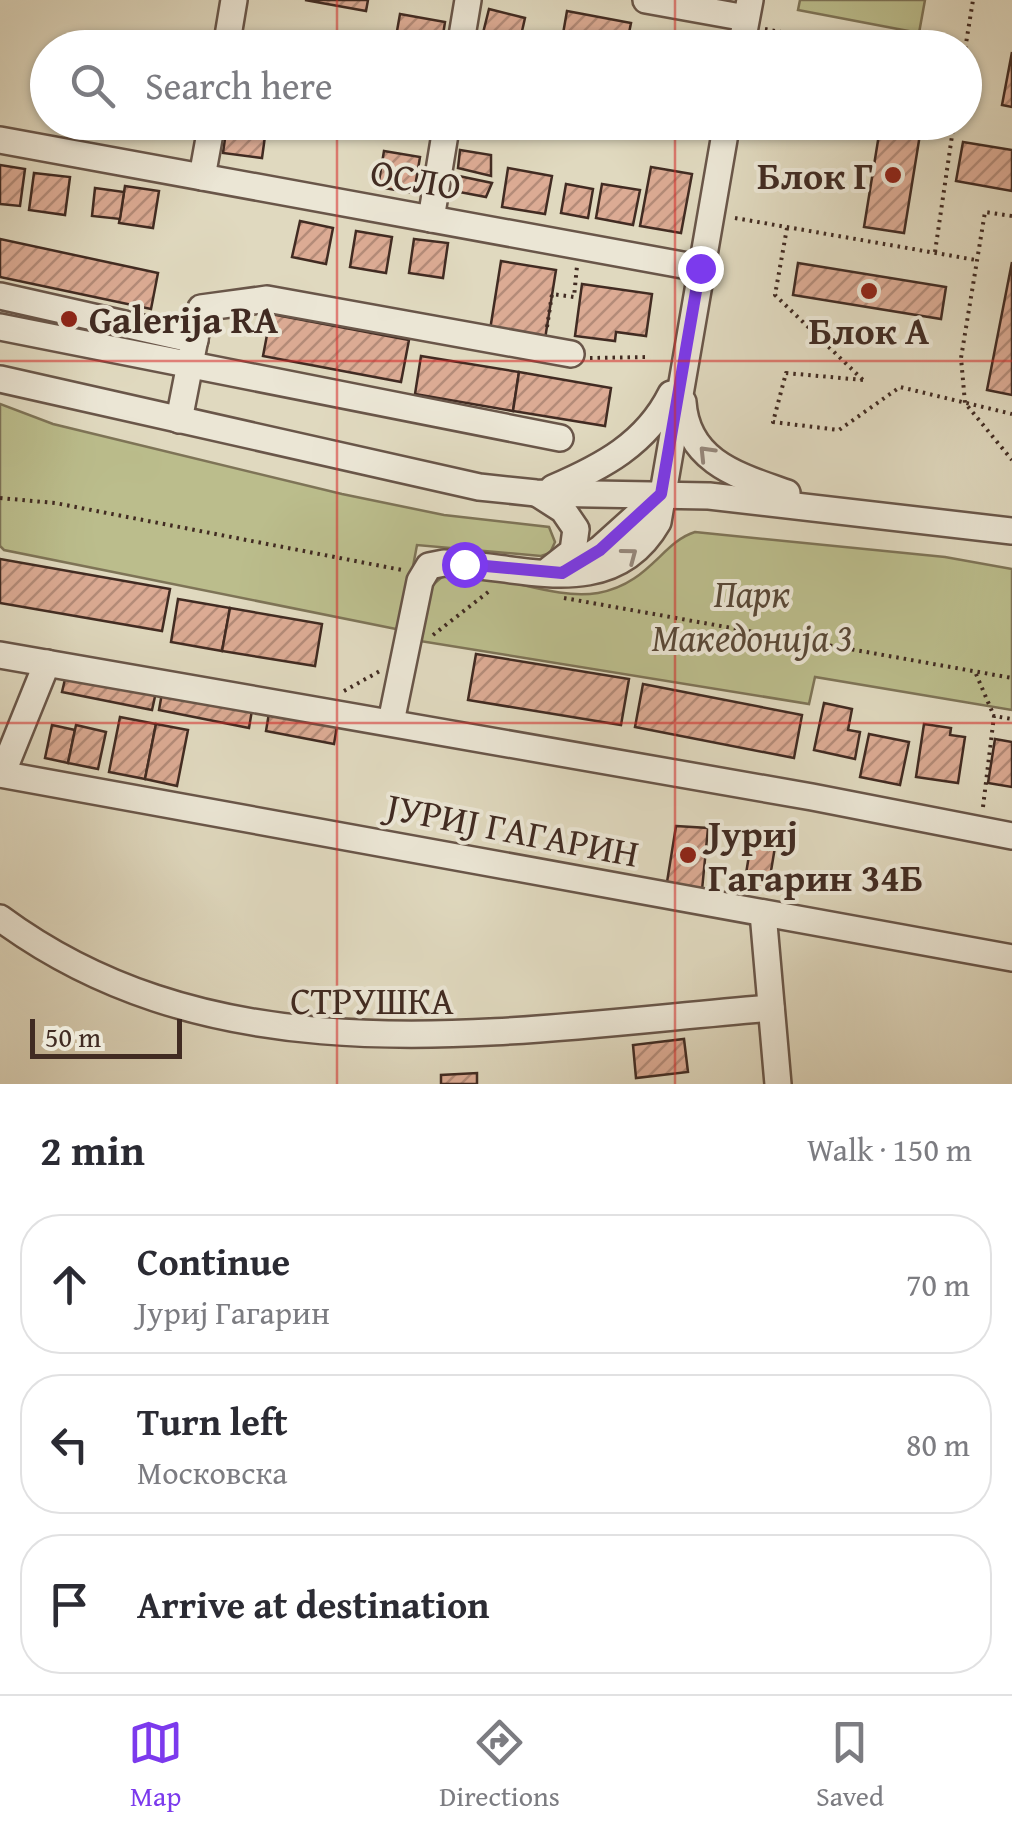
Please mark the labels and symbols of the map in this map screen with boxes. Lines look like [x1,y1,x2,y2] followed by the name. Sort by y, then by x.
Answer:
[366,143,466,213] street label: ОСЛО
[757,147,873,203] place label: Блок Г
[882,164,904,186] marker: Блок Г
[678,246,724,292] route end
[858,280,880,302] marker: Блок А
[89,291,278,347] place label: Galerija RA
[809,302,929,358] place label: Блок А
[58,308,80,330] marker: Galerija RA
[700,447,718,465] one-way arrow
[442,542,488,588] route start
[619,550,637,567] one-way arrow
[652,565,852,665] park label: Парк Македонија 3
[378,776,644,881] street label: ЈУРИЈ ГАГАРИН
[702,805,924,905] place label: Јуриј Гагарин 34Б
[677,844,699,866] marker: Јуриј Гагарин 34Б
[290,972,454,1028] street label: СТРУШКА
[30,1014,182,1058] scale bar

